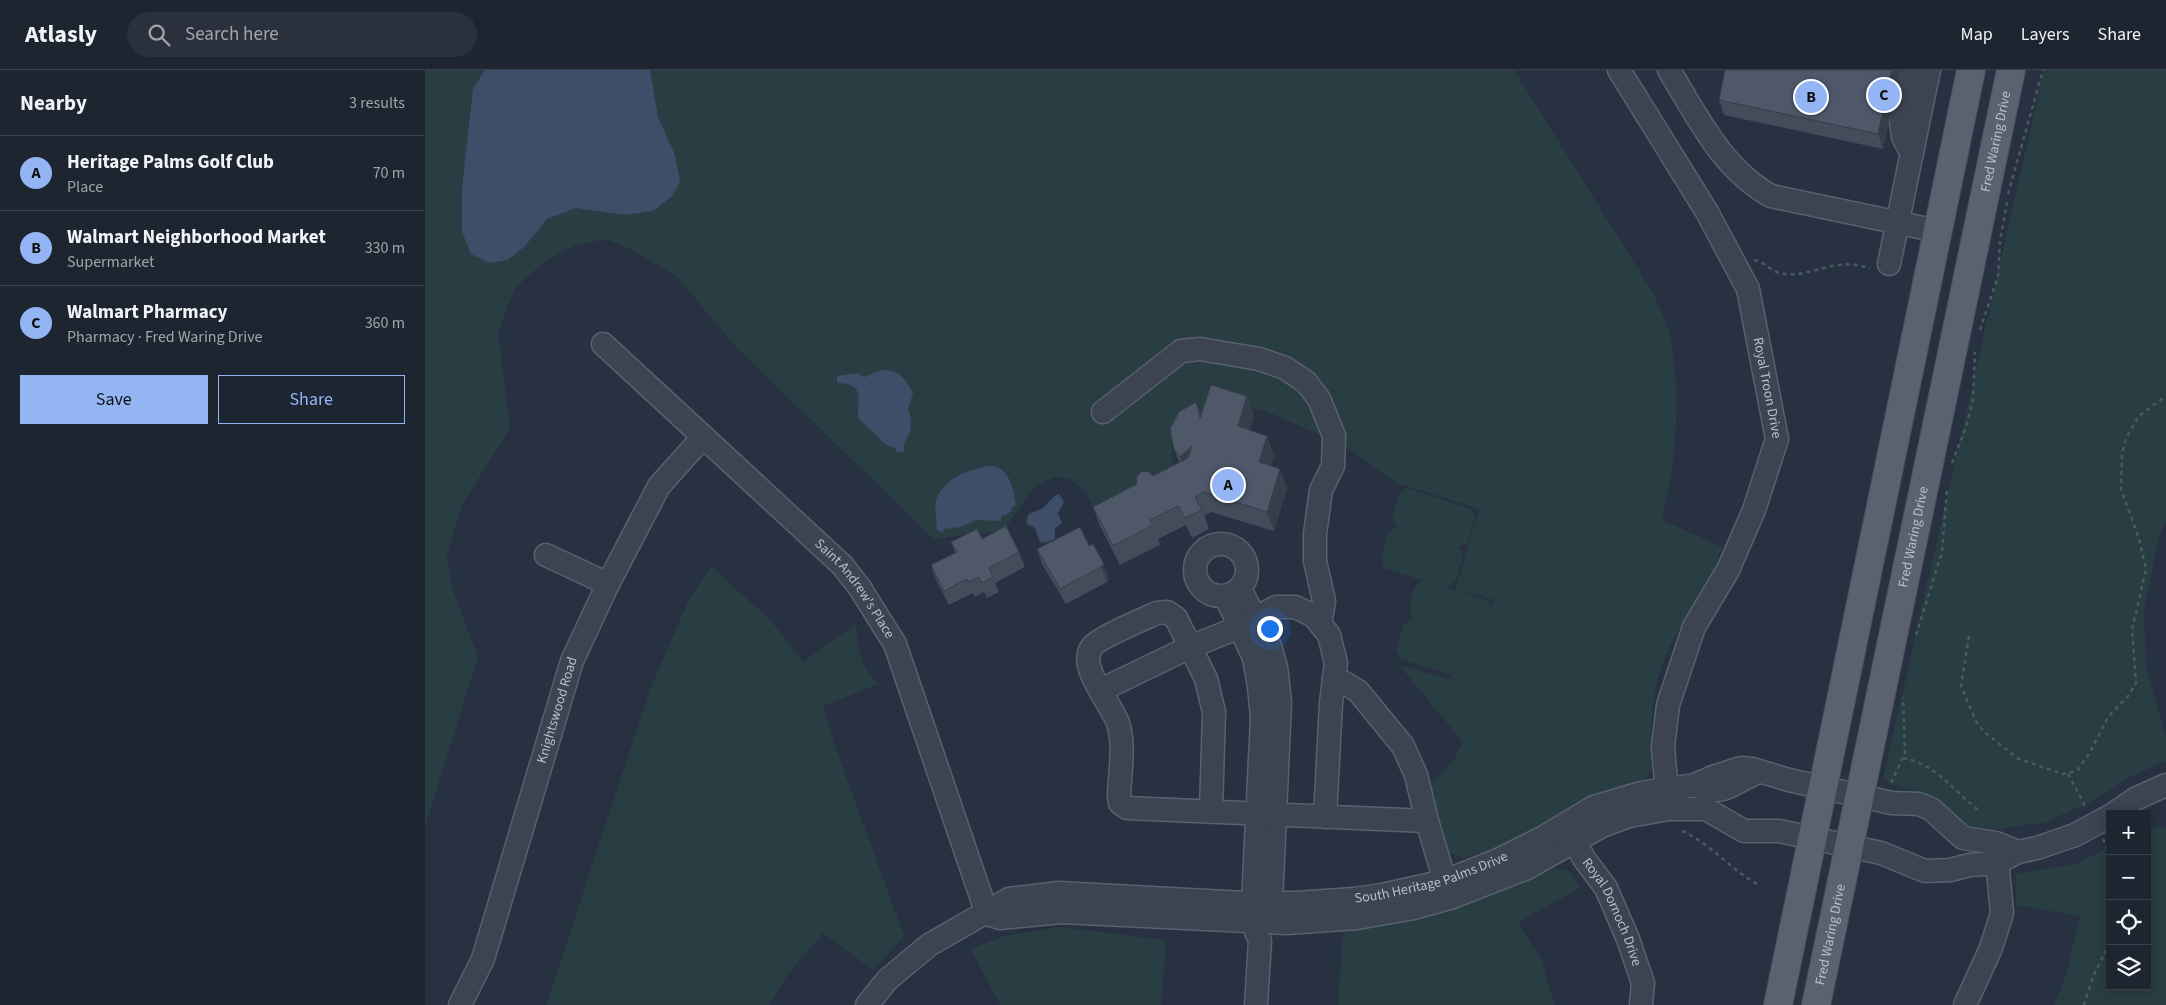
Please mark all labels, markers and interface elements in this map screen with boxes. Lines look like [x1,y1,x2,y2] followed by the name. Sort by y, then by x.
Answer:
[127,12,477,57] search box
[25,17,97,52] text: Atlasly
[145,21,173,49] icon: search
[185,21,279,48] text: Search here
[1961,22,1993,47] text: Map
[2021,22,2070,47] text: Layers
[2098,22,2141,47] text: Share
[1868,76,1900,114] pin: C
[1795,78,1827,116] pin: B
[20,88,87,118] text: Nearby
[1976,89,2016,194] street label: Fred Waring Drive
[349,92,405,114] text: 3 results
[67,149,274,176] text: Heritage Palms Golf Club
[31,162,41,184] text: A
[373,162,405,184] text: 70 m
[67,176,103,198] text: Place
[67,224,326,251] text: Walmart Neighborhood Market
[31,237,41,259] text: B
[365,237,405,259] text: 330 m
[67,251,154,273] text: Supermarket
[67,299,227,326] text: Walmart Pharmacy
[31,312,41,334] text: C
[365,312,405,334] text: 360 m
[67,326,263,348] text: Pharmacy · Fred Waring Drive
[1748,336,1787,440] street label: Royal Troon Drive
[20,375,208,424] button: Save
[218,375,405,424] button: Share
[1212,466,1244,504] pin: A
[1893,485,1934,590] street label: Fred Waring Drive
[810,534,899,643] street label: Saint Andrew's Place
[1257,616,1283,642] your location
[532,655,583,766] street label: Knightswood Road
[2106,810,2151,990] map controls
[2106,810,2151,855] button: +
[1353,847,1511,909] street label: South Heritage Palms Drive
[1577,854,1646,969] street label: Royal Dornoch Drive
[2106,855,2151,900] button: −
[1810,882,1851,987] street label: Fred Waring Drive
[2106,900,2151,945] button: locate
[2106,945,2151,990] button: layers

